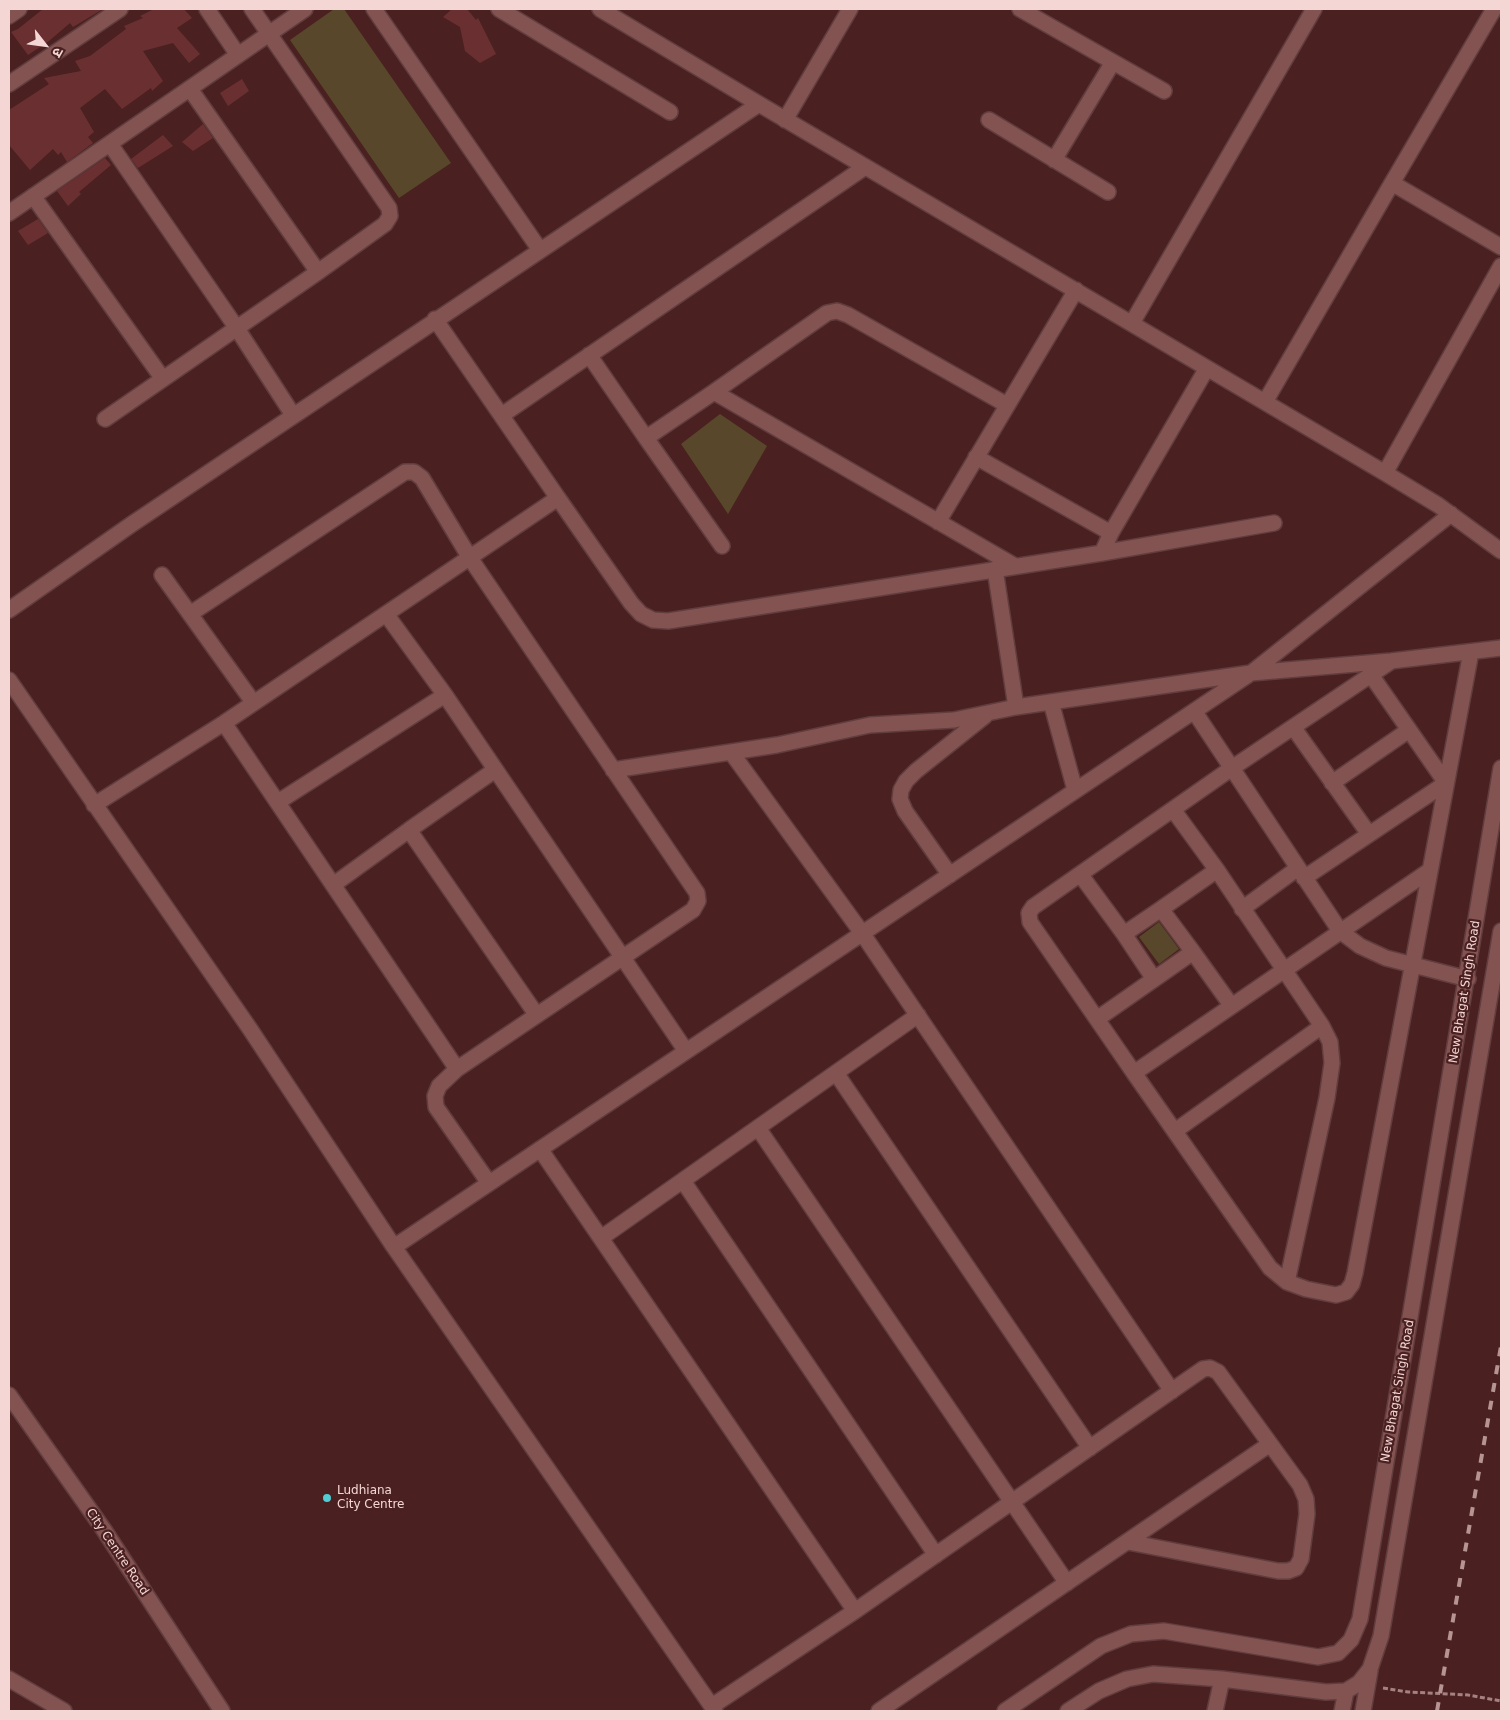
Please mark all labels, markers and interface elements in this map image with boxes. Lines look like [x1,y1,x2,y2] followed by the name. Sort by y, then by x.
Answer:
[20,20,70,70] north arrow
[49,45,67,60] text: उ
[1447,920,1483,1064] street label: New Bhagat Singh Road
[1378,1319,1418,1463] street label: New Bhagat Singh Road
[337,1484,404,1512] place label: Ludhiana City Centre
[321,1492,333,1504] marker: Ludhiana City Centre
[83,1506,151,1598] street label: City Centre Road

